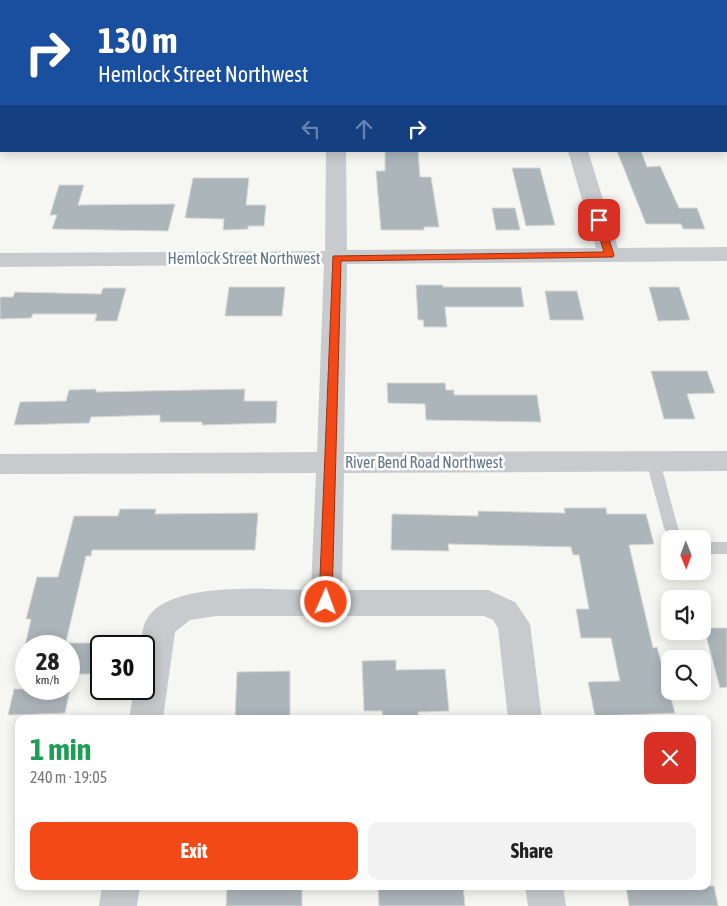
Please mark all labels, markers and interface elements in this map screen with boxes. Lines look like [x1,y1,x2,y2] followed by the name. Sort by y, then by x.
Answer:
[15,20,80,85] icon: right
[98,20,177,60] text: 130 m
[98,61,308,87] text: Hemlock Street Northwest
[297,115,325,143] icon: left
[350,115,378,143] icon: ahead
[403,115,431,143] icon: right
[578,199,620,241] pin
[585,206,613,234] icon: arrive
[168,249,321,267] street label: Hemlock Street Northwest
[345,453,503,471] street label: River Bend Road Northwest
[661,530,711,580] north arrow
[661,530,711,700] map controls
[299,575,351,627] position arrow
[661,590,711,640] button: sound
[90,635,155,700] speed limit sign: 30
[36,647,59,675] text: 28
[661,650,711,700] button: search
[36,673,59,687] text: km/h
[30,732,91,766] text: 1 min
[644,732,696,784] button: close
[30,768,107,786] text: 240 m · 19:05
[30,822,358,880] button: Exit
[368,822,696,880] button: Share

